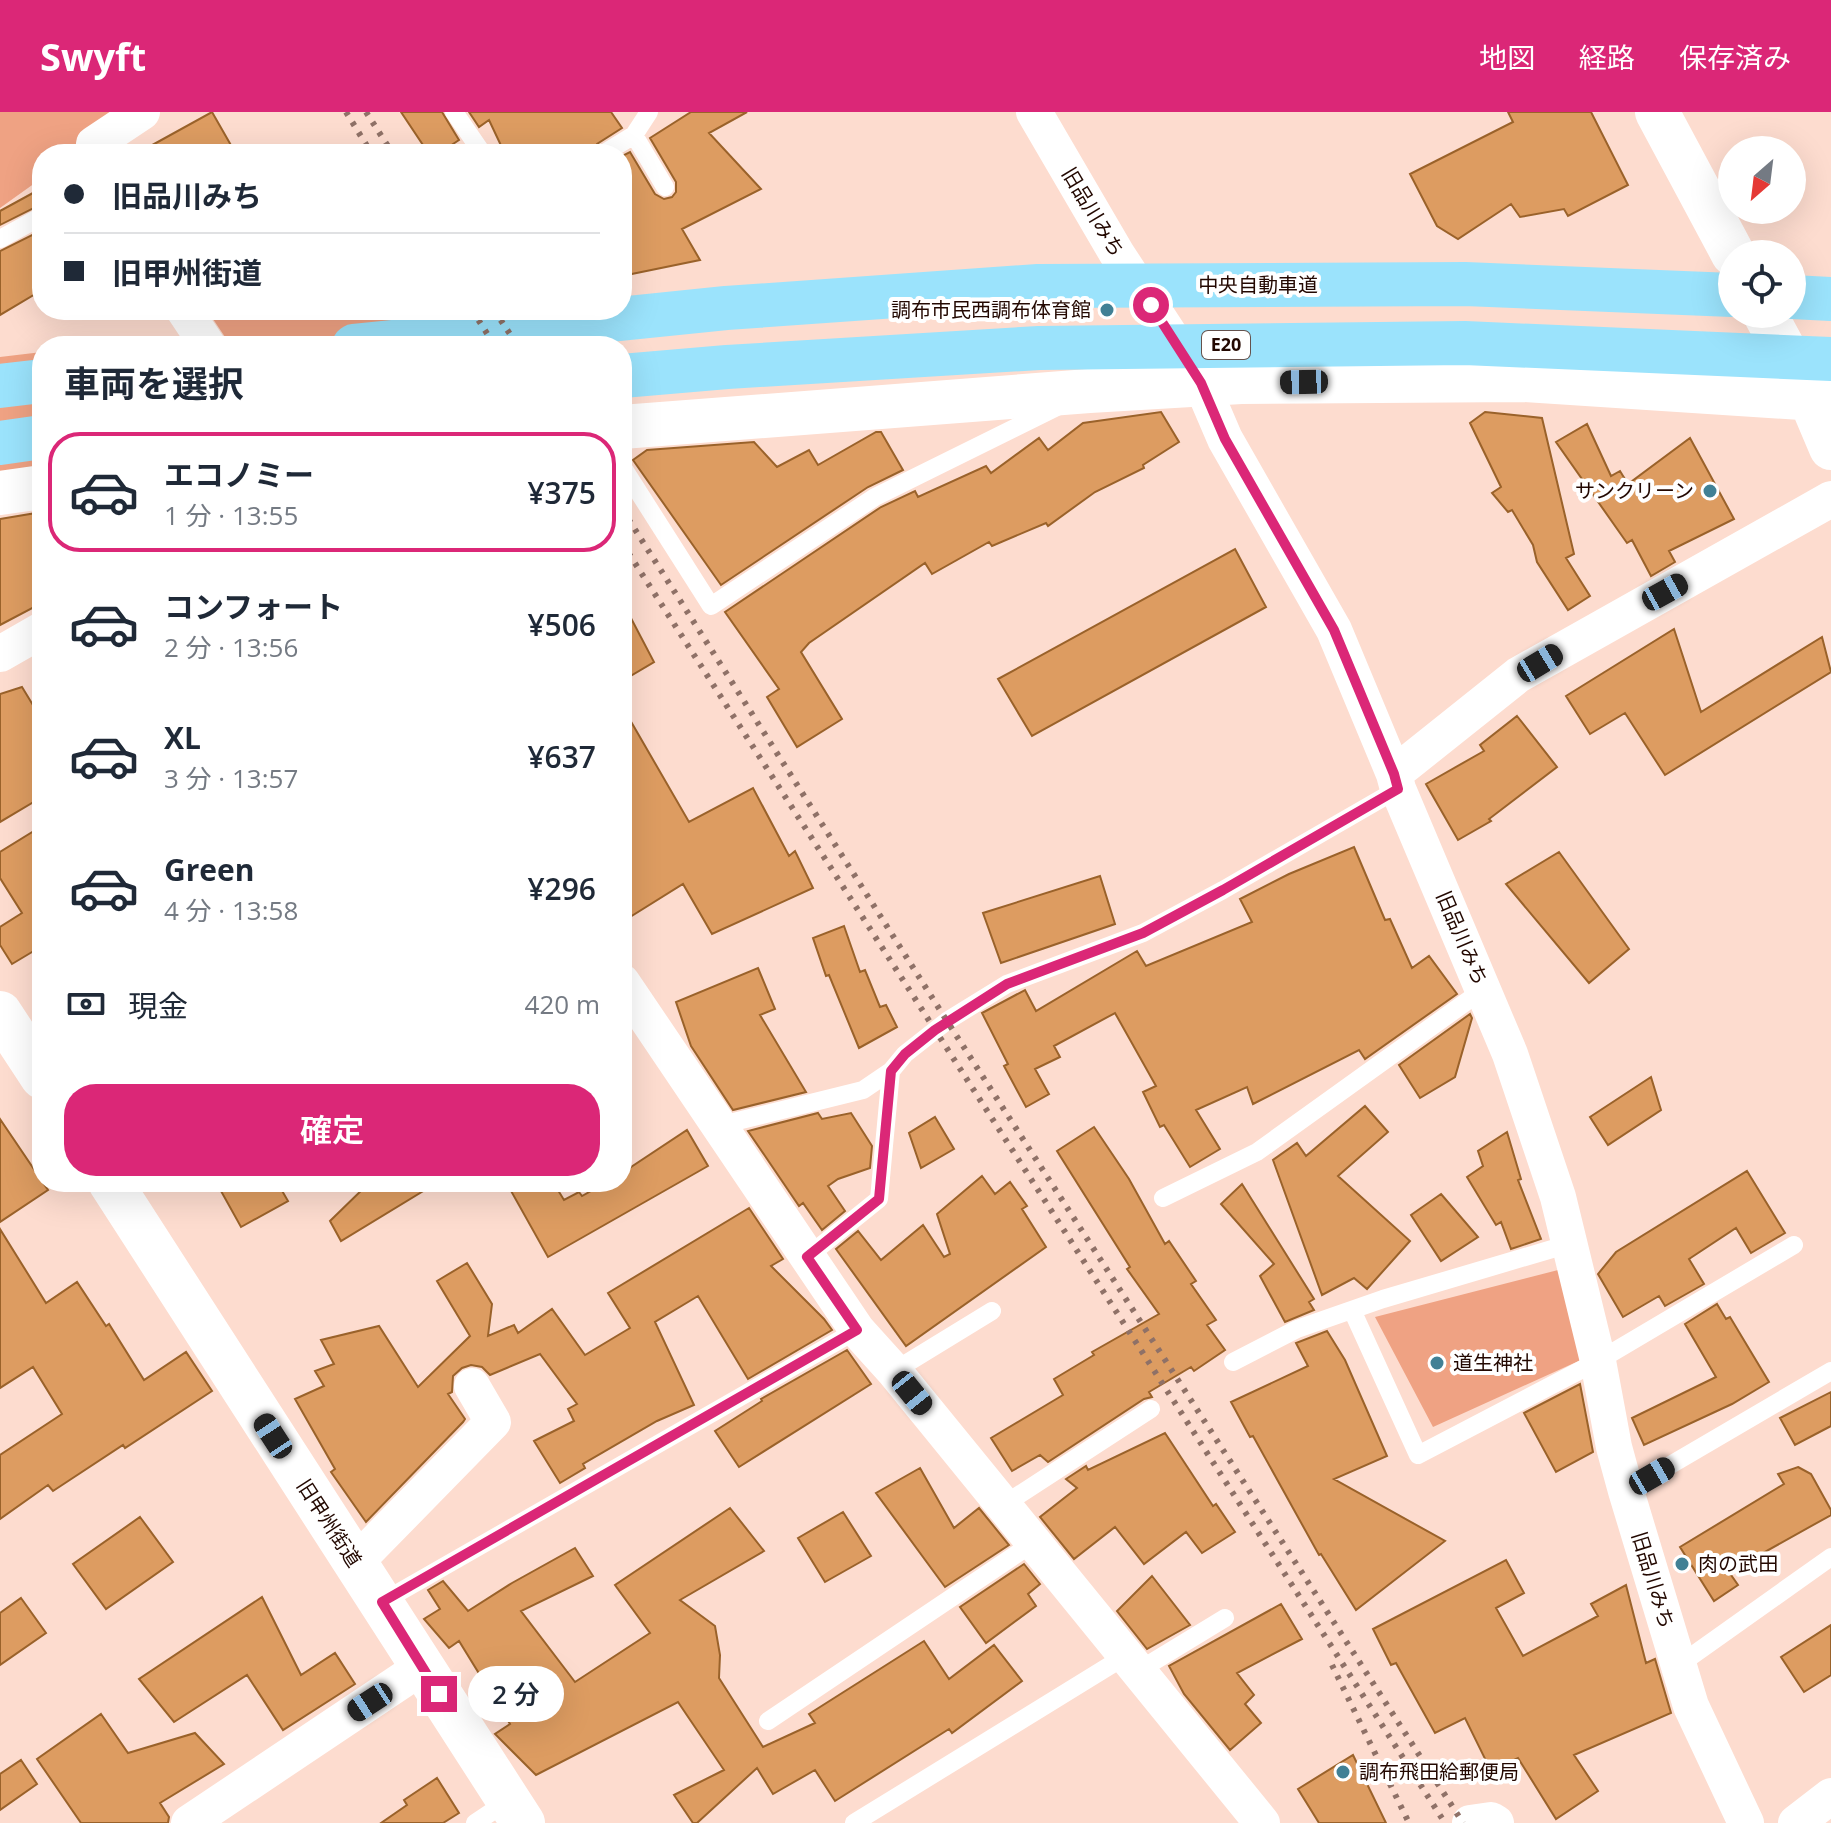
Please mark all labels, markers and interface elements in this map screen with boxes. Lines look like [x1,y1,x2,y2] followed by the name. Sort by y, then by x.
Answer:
[40,30,146,82] text: Swyft
[1479,38,1535,76] text: 地図
[1579,38,1635,76] text: 経路
[1679,38,1791,76] text: 保存済み
[1718,136,1806,224] north arrow
[1718,136,1806,328] map controls
[1056,162,1131,262] street label: 旧品川みち
[112,175,262,216] text: 旧品川みち
[1718,240,1806,328] button: locate
[112,252,262,293] text: 旧甲州街道
[1198,271,1318,298] street label: 中央自動車道
[1133,287,1169,323] route start
[891,296,1091,323] place label: 調布市民西調布体育館
[1098,301,1116,319] marker: 調布市民西調布体育館
[1202,331,1250,359] road number: E20
[64,359,244,408] text: 車両を選択
[1280,370,1328,394] car
[164,454,314,495] text: エコノミー
[68,456,140,528] icon: car
[527,472,596,513] text: ¥375
[1575,477,1694,504] place label: サンクリーン
[1701,482,1719,500] marker: サンクリーン
[164,497,298,533] text: 1 分 · 13:55
[1638,570,1692,614] car
[164,586,343,627] text: コンフォート
[68,588,140,660] icon: car
[527,604,596,645] text: ¥506
[164,629,298,665] text: 2 分 · 13:56
[1513,640,1567,686] car
[164,717,201,758] text: XL
[68,720,140,792] icon: car
[527,736,596,777] text: ¥637
[164,760,298,796] text: 3 分 · 13:57
[164,849,255,890] text: Green
[68,852,140,924] icon: car
[527,868,596,909] text: ¥296
[1430,887,1494,989] street label: 旧品川みち
[164,892,298,928] text: 4 分 · 13:58
[64,982,108,1026] icon: cash
[128,985,188,1026] text: 現金
[525,986,600,1022] text: 420 m
[64,1084,600,1176] button: 確定
[1453,1349,1533,1376] place label: 道生神社
[1428,1354,1446,1372] marker: 道生神社
[888,1367,936,1419] car
[250,1409,296,1463] car
[1625,1454,1679,1498] car
[291,1473,368,1572] street label: 旧甲州街道
[1626,1528,1681,1632] street label: 旧品川みち
[1698,1550,1778,1577] place label: 肉の武田
[1673,1555,1691,1573] marker: 肉の武田
[467,1666,563,1722] callout: 2 分
[421,1676,457,1712] route end
[492,1676,540,1712] text: 2 分
[343,1679,397,1725] car
[1359,1758,1519,1785] place label: 調布飛田給郵便局
[1334,1763,1352,1781] marker: 調布飛田給郵便局

